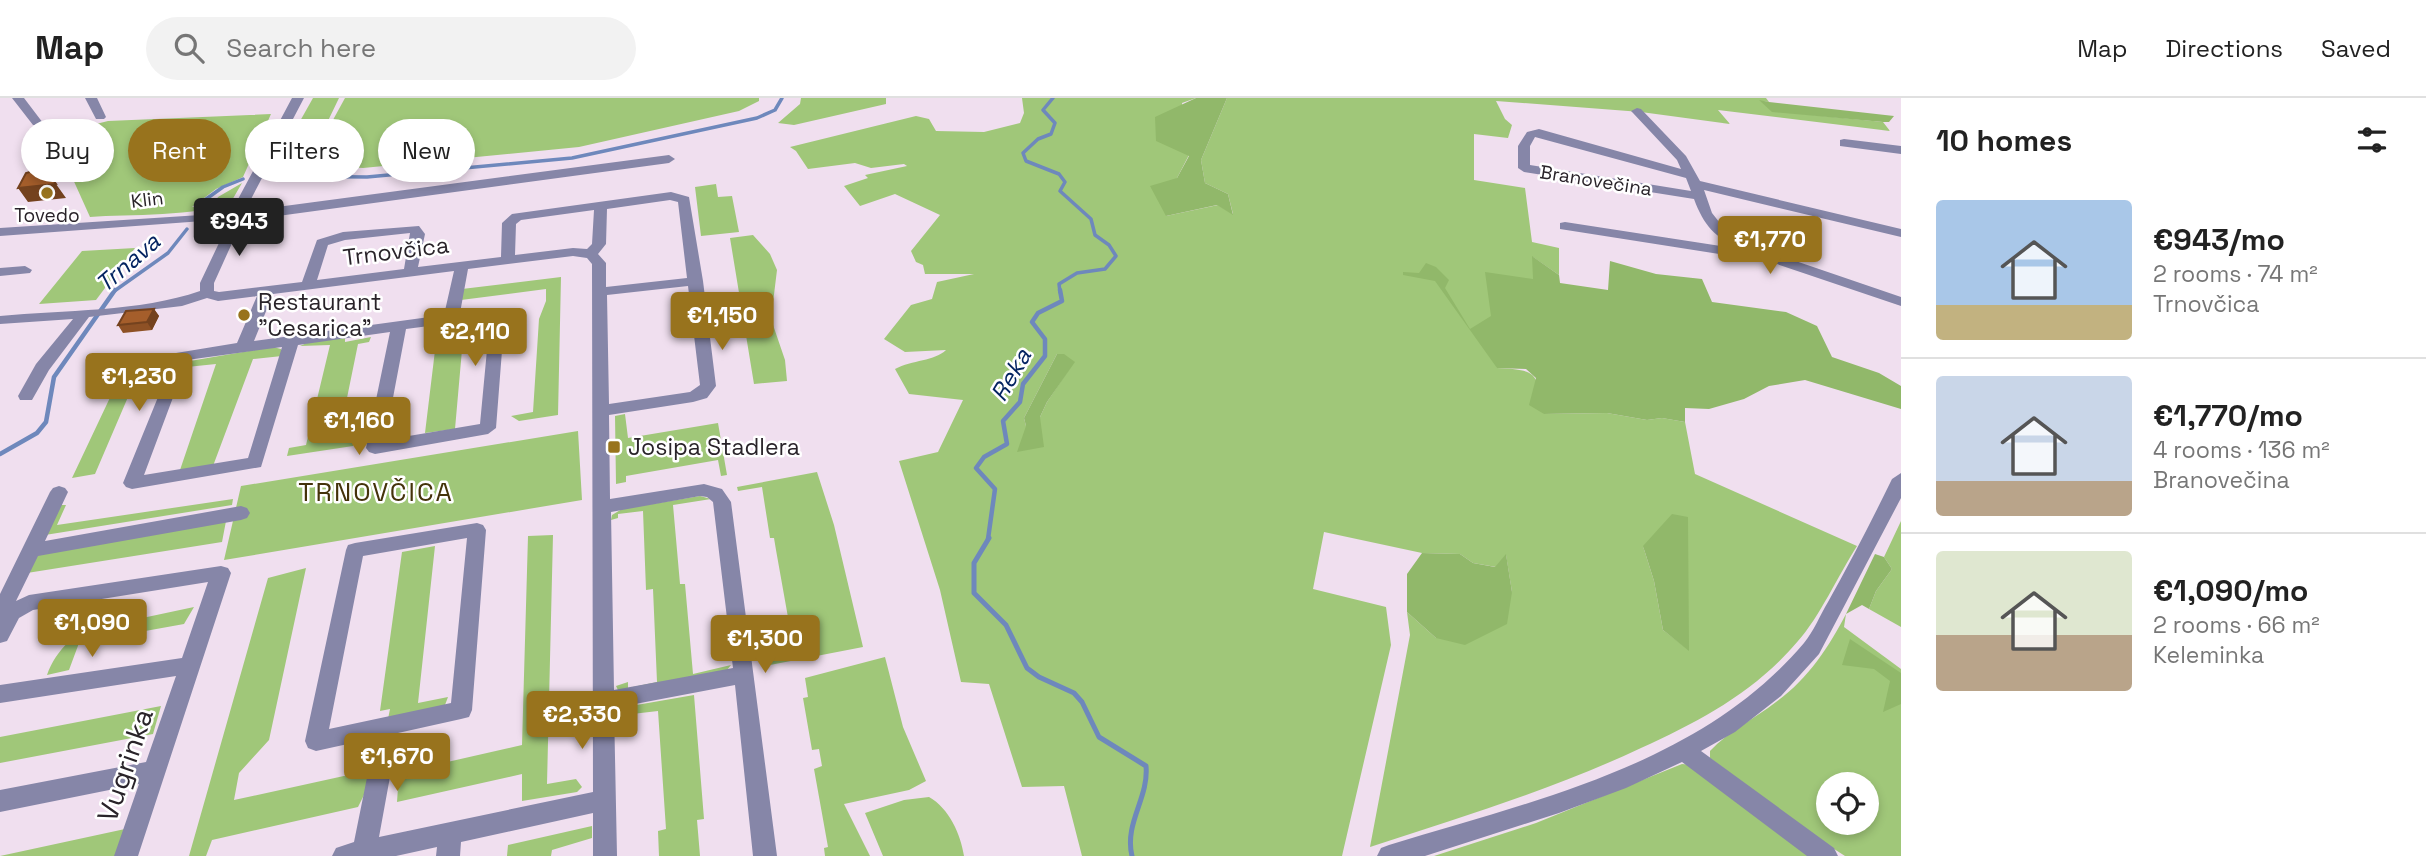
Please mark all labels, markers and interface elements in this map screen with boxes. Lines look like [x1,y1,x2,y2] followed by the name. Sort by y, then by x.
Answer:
[146,17,636,80] search box
[35,27,104,69] text: Map
[170,29,208,67] icon: search
[226,31,376,65] text: Search here
[2077,33,2127,64] text: Map
[2165,33,2283,64] text: Directions
[2321,33,2391,64] text: Saved
[21,119,114,182] chip: Buy
[128,119,231,182] chip: Rent
[245,119,364,182] chip: Filters
[378,119,475,182] chip: New
[1936,121,2072,160] text: 10 homes
[2353,121,2391,159] icon: filters
[1538,159,1654,202] street label: Branovečina
[39,185,55,201] marker: Tovedo
[129,185,165,214] street label: Klin
[198,198,280,258] pin: €943
[14,203,80,228] place label: Tovedo
[210,206,268,236] text: €943
[1713,216,1827,276] pin: €1,770
[2153,220,2285,259] text: €943/mo
[1734,224,1806,254] text: €1,770
[89,226,167,299] water label: Trnava
[1992,228,2076,312] icon: home
[341,230,451,272] street label: Trnovčica
[2153,259,2318,289] text: 2 rooms · 74 m²
[258,287,381,343] place label: Restaurant "Cesarica"
[2153,289,2260,319] text: Trnovčica
[665,292,779,352] pin: €1,150
[687,300,757,330] text: €1,150
[236,307,252,323] marker: Restaurant "Cesarica"
[418,308,532,368] pin: €2,110
[440,316,510,346] text: €2,110
[983,343,1038,407] water label: Reka
[82,354,196,413] pin: €1,230
[101,361,177,391] text: €1,230
[2153,396,2303,435] text: €1,770/mo
[302,398,416,457] pin: €1,160
[1992,404,2076,488] icon: home
[323,405,395,435] text: €1,160
[628,432,800,462] place label: Josipa Stadlera
[2153,435,2330,465] text: 4 rooms · 136 m²
[606,439,622,455] marker: Josipa Stadlera
[2153,465,2290,495] text: Branovečina
[298,475,454,509] district label: TRNOVČICA
[2153,571,2308,610] text: €1,090/mo
[1992,579,2076,663] icon: home
[35,600,149,659] pin: €1,090
[54,607,130,637] text: €1,090
[2153,610,2320,640] text: 2 rooms · 66 m²
[708,616,822,675] pin: €1,300
[727,623,803,653] text: €1,300
[2153,640,2264,670] text: Keleminka
[525,692,639,751] pin: €2,330
[543,699,621,729] text: €2,330
[89,704,161,826] street label: Vugrinka
[340,734,454,793] pin: €1,670
[360,741,434,771] text: €1,670
[1816,772,1879,835] map controls
[1816,772,1879,835] button: locate

